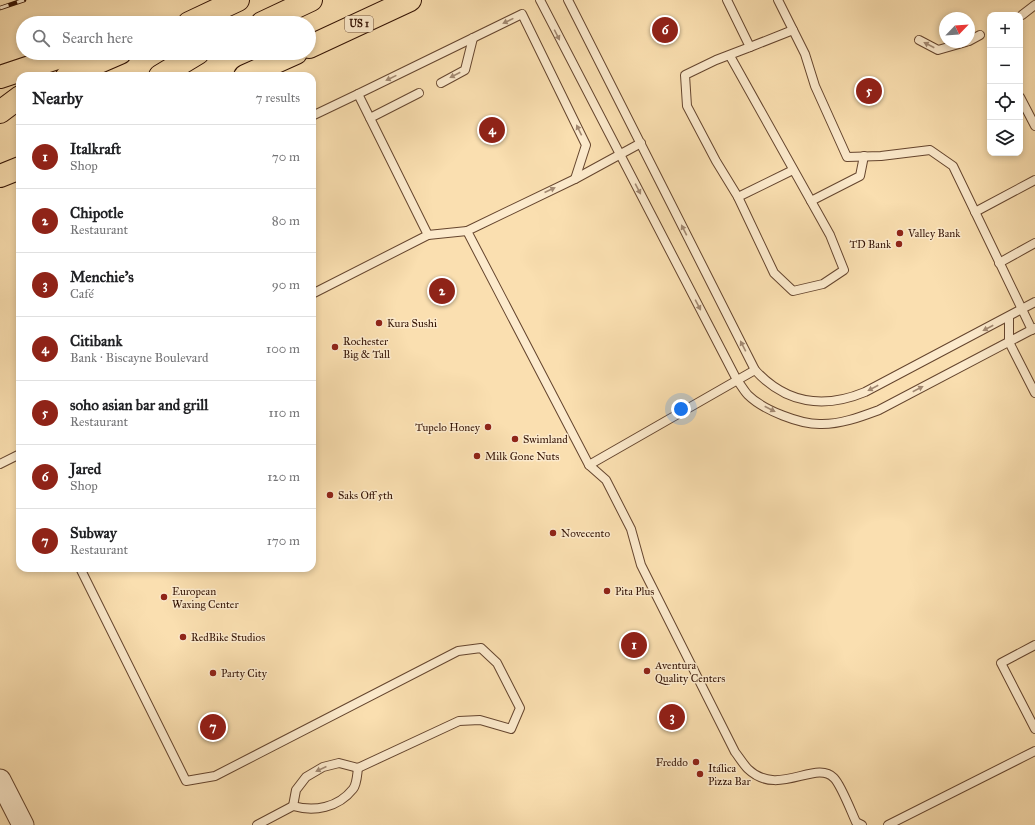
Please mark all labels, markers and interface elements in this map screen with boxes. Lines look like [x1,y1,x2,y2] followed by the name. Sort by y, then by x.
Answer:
[939,12,975,48] north arrow
[987,12,1023,156] map controls
[987,12,1023,48] button: +
[652,15,678,45] pin: 6
[16,16,316,60] search box
[345,16,373,32] road number: US 1
[502,18,513,24] one-way arrow
[30,27,52,49] icon: search
[62,29,133,47] text: Search here
[554,29,561,40] one-way arrow
[923,42,935,48] one-way arrow
[987,48,1023,84] button: −
[450,72,461,79] one-way arrow
[385,75,396,81] one-way arrow
[856,76,882,106] pin: 5
[987,84,1023,120] button: locate
[32,88,83,109] text: Nearby
[256,90,300,106] text: 7 results
[479,115,505,145] pin: 4
[987,120,1023,156] button: layers
[576,124,582,135] one-way arrow
[70,140,121,158] text: Italkraft
[42,149,48,165] text: 1
[272,149,300,165] text: 70 m
[70,158,98,174] text: Shop
[635,183,641,195] one-way arrow
[545,187,556,193] one-way arrow
[70,204,123,222] text: Chipotle
[42,213,48,229] text: 2
[272,213,300,229] text: 80 m
[70,222,128,238] text: Restaurant
[681,224,688,235] one-way arrow
[907,227,961,240] place label: Valley Bank
[895,228,905,238] marker: Valley Bank
[849,238,892,251] place label: TD Bank
[894,239,904,249] marker: TD Bank
[70,268,134,286] text: Menchie's
[429,276,455,306] pin: 2
[42,277,48,293] text: 3
[272,277,300,293] text: 90 m
[70,286,94,302] text: Café
[695,299,701,310] one-way arrow
[387,317,437,330] place label: Kura Sushi
[374,318,384,328] marker: Kura Sushi
[983,324,994,331] one-way arrow
[70,332,122,350] text: Citibank
[343,335,390,361] place label: Rochester Big & Tall
[740,340,746,352] one-way arrow
[41,341,49,357] text: 4
[266,341,300,357] text: 100 m
[330,342,340,352] marker: Rochester Big & Tall
[70,350,209,366] text: Bank · Biscayne Boulevard
[868,385,879,391] one-way arrow
[912,386,924,393] one-way arrow
[70,396,208,414] text: soho asian bar and grill
[671,399,691,419] your location
[42,405,48,421] text: 5
[268,405,300,421] text: 110 m
[764,406,776,412] one-way arrow
[70,414,128,430] text: Restaurant
[415,421,481,434] place label: Tupelo Honey
[483,422,493,432] marker: Tupelo Honey
[523,433,568,446] place label: Swimland
[510,434,520,444] marker: Swimland
[485,450,559,463] place label: Milk Gone Nuts
[472,451,482,461] marker: Milk Gone Nuts
[70,460,101,478] text: Jared
[42,469,48,485] text: 6
[267,469,300,485] text: 120 m
[70,478,98,494] text: Shop
[338,489,393,502] place label: Saks Off 5th
[325,490,335,500] marker: Saks Off 5th
[70,524,117,542] text: Subway
[561,527,610,540] place label: Novecento
[548,528,558,538] marker: Novecento
[42,533,48,549] text: 7
[267,533,300,549] text: 170 m
[70,542,128,558] text: Restaurant
[172,585,239,611] place label: European Waxing Center
[615,585,654,598] place label: Pita Plus
[602,586,612,596] marker: Pita Plus
[159,592,169,602] marker: European Waxing Center
[621,630,647,660] pin: 1
[191,631,265,644] place label: RedBike Studios
[178,632,188,642] marker: RedBike Studios
[654,659,725,685] place label: Aventura Quality Centers
[642,666,652,676] marker: Aventura Quality Centers
[221,667,268,680] place label: Party City
[208,668,218,678] marker: Party City
[659,702,685,732] pin: 3
[200,712,226,742] pin: 7
[656,756,688,769] place label: Freddo
[691,757,701,767] marker: Freddo
[708,762,751,788] place label: Itálica Pizza Bar
[315,766,327,772] one-way arrow
[695,769,705,779] marker: Itálica Pizza Bar

